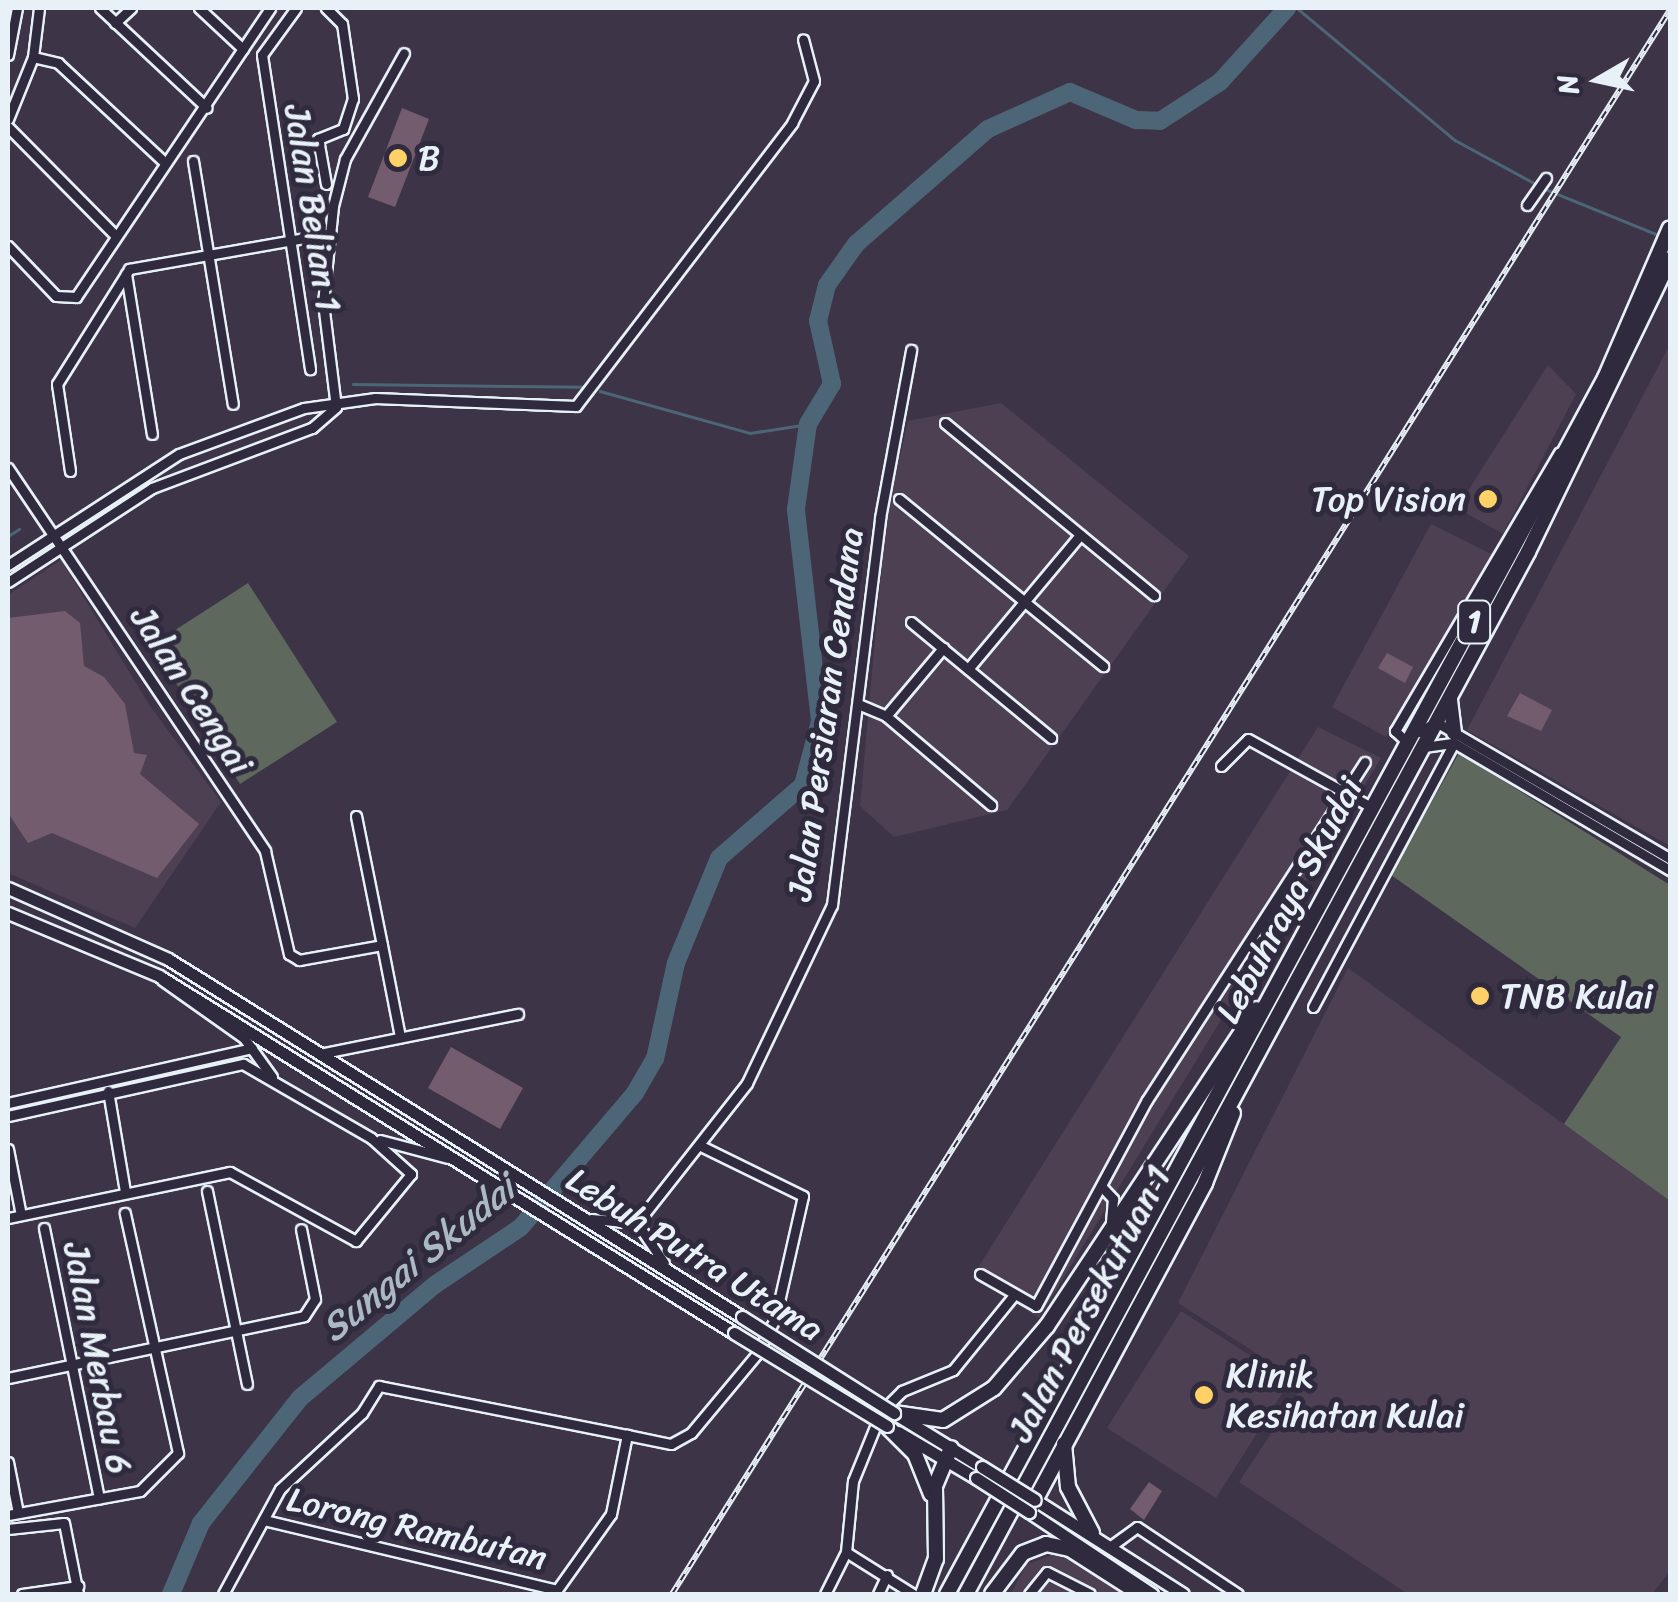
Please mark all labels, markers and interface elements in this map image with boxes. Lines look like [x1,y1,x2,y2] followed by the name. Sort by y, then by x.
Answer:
[1548,30,1648,130] north arrow
[1542,71,1594,98] text: N
[276,101,350,315] street label: Jalan Belian 1
[418,137,440,179] place label: B
[387,147,409,169] marker: B
[1312,478,1466,520] place label: Top Vision
[1475,486,1501,512] marker: Top Vision
[778,524,872,904] street label: Jalan Persiaran Cendana
[1456,595,1492,649] road number: 1
[122,598,262,782] street label: Jalan Cengai
[1207,770,1371,1030] street label: Lebuhraya Skudai
[1500,975,1653,1017] place label: TNB Kulai
[1469,985,1491,1007] marker: TNB Kulai
[998,1157,1180,1449] street label: Jalan Persekutuan 1
[558,1158,832,1350] street label: Lebuh Putra Utama
[311,1167,525,1351] water label: Sungai Skudai
[55,1239,141,1477] street label: Jalan Merbau 6
[1226,1354,1464,1436] place label: Klinik Kesihatan Kulai
[1191,1382,1217,1408] marker: Klinik Kesihatan Kulai
[283,1478,551,1578] street label: Lorong Rambutan

